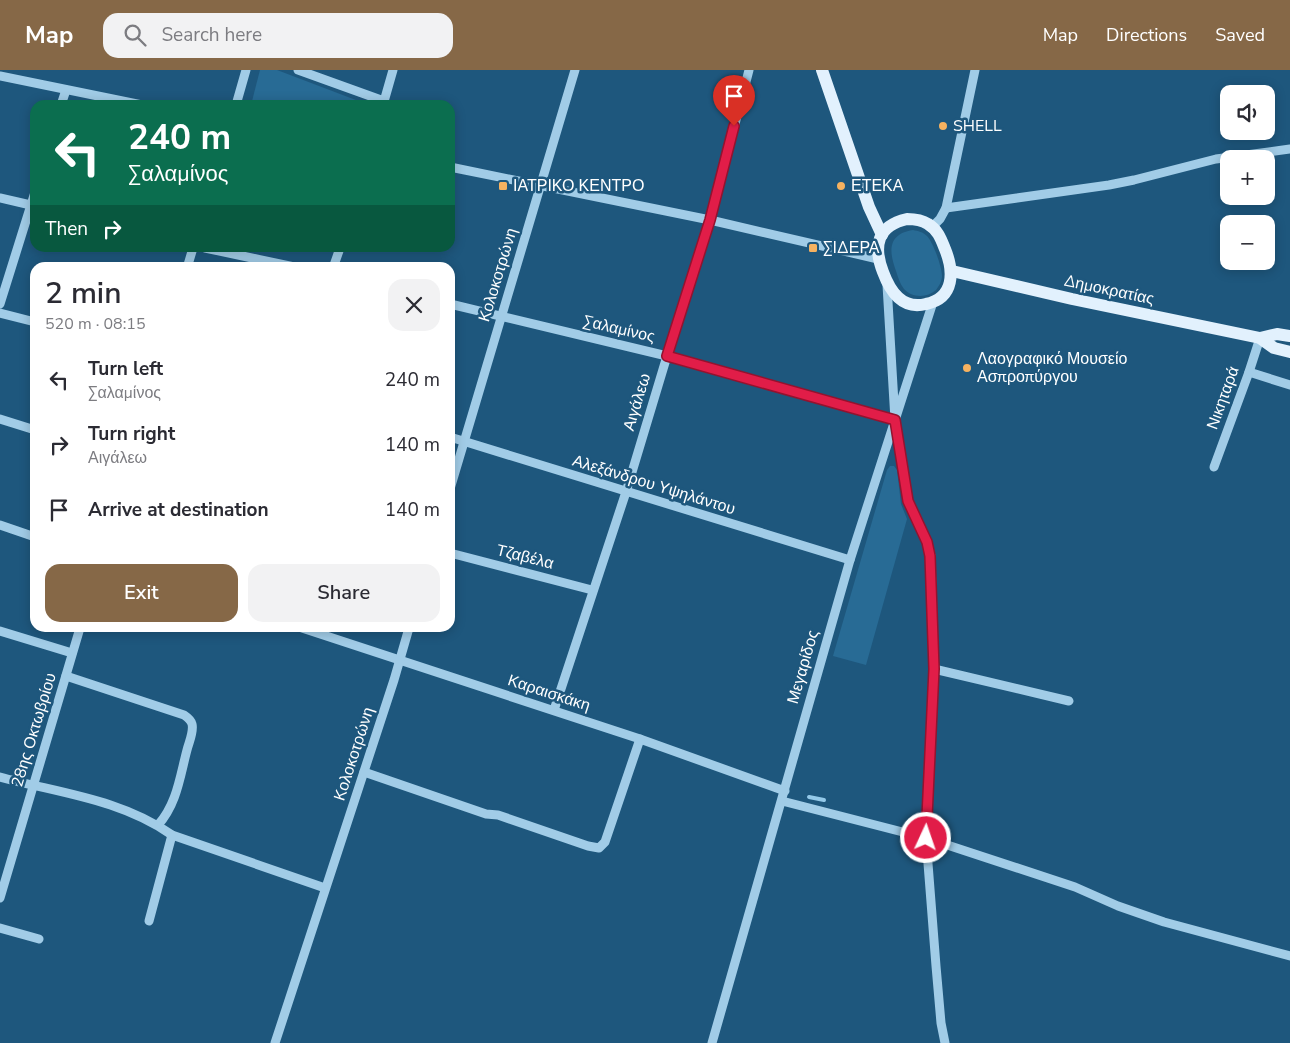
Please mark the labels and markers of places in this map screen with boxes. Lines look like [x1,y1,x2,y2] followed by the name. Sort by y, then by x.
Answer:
[713,75,755,126] pin
[953,115,1002,137] place label: SHELL
[937,120,949,132] marker: SHELL
[513,175,644,197] place label: ΙΑΤΡΙΚΟ ΚΕΝΤΡΟ
[851,175,904,197] place label: ΕΤΕΚΑ
[497,180,509,192] marker: ΙΑΤΡΙΚΟ ΚΕΝΤΡΟ
[835,180,847,192] marker: ΕΤΕΚΑ
[823,237,880,259] place label: ΣΙΔΕΡΑ
[807,242,819,254] marker: ΣΙΔΕΡΑ
[977,348,1127,388] place label: Λαογραφικό Μουσείο Ασπροπύργου
[961,362,973,374] marker: Λαογραφικό Μουσείο Ασπροπύργου

